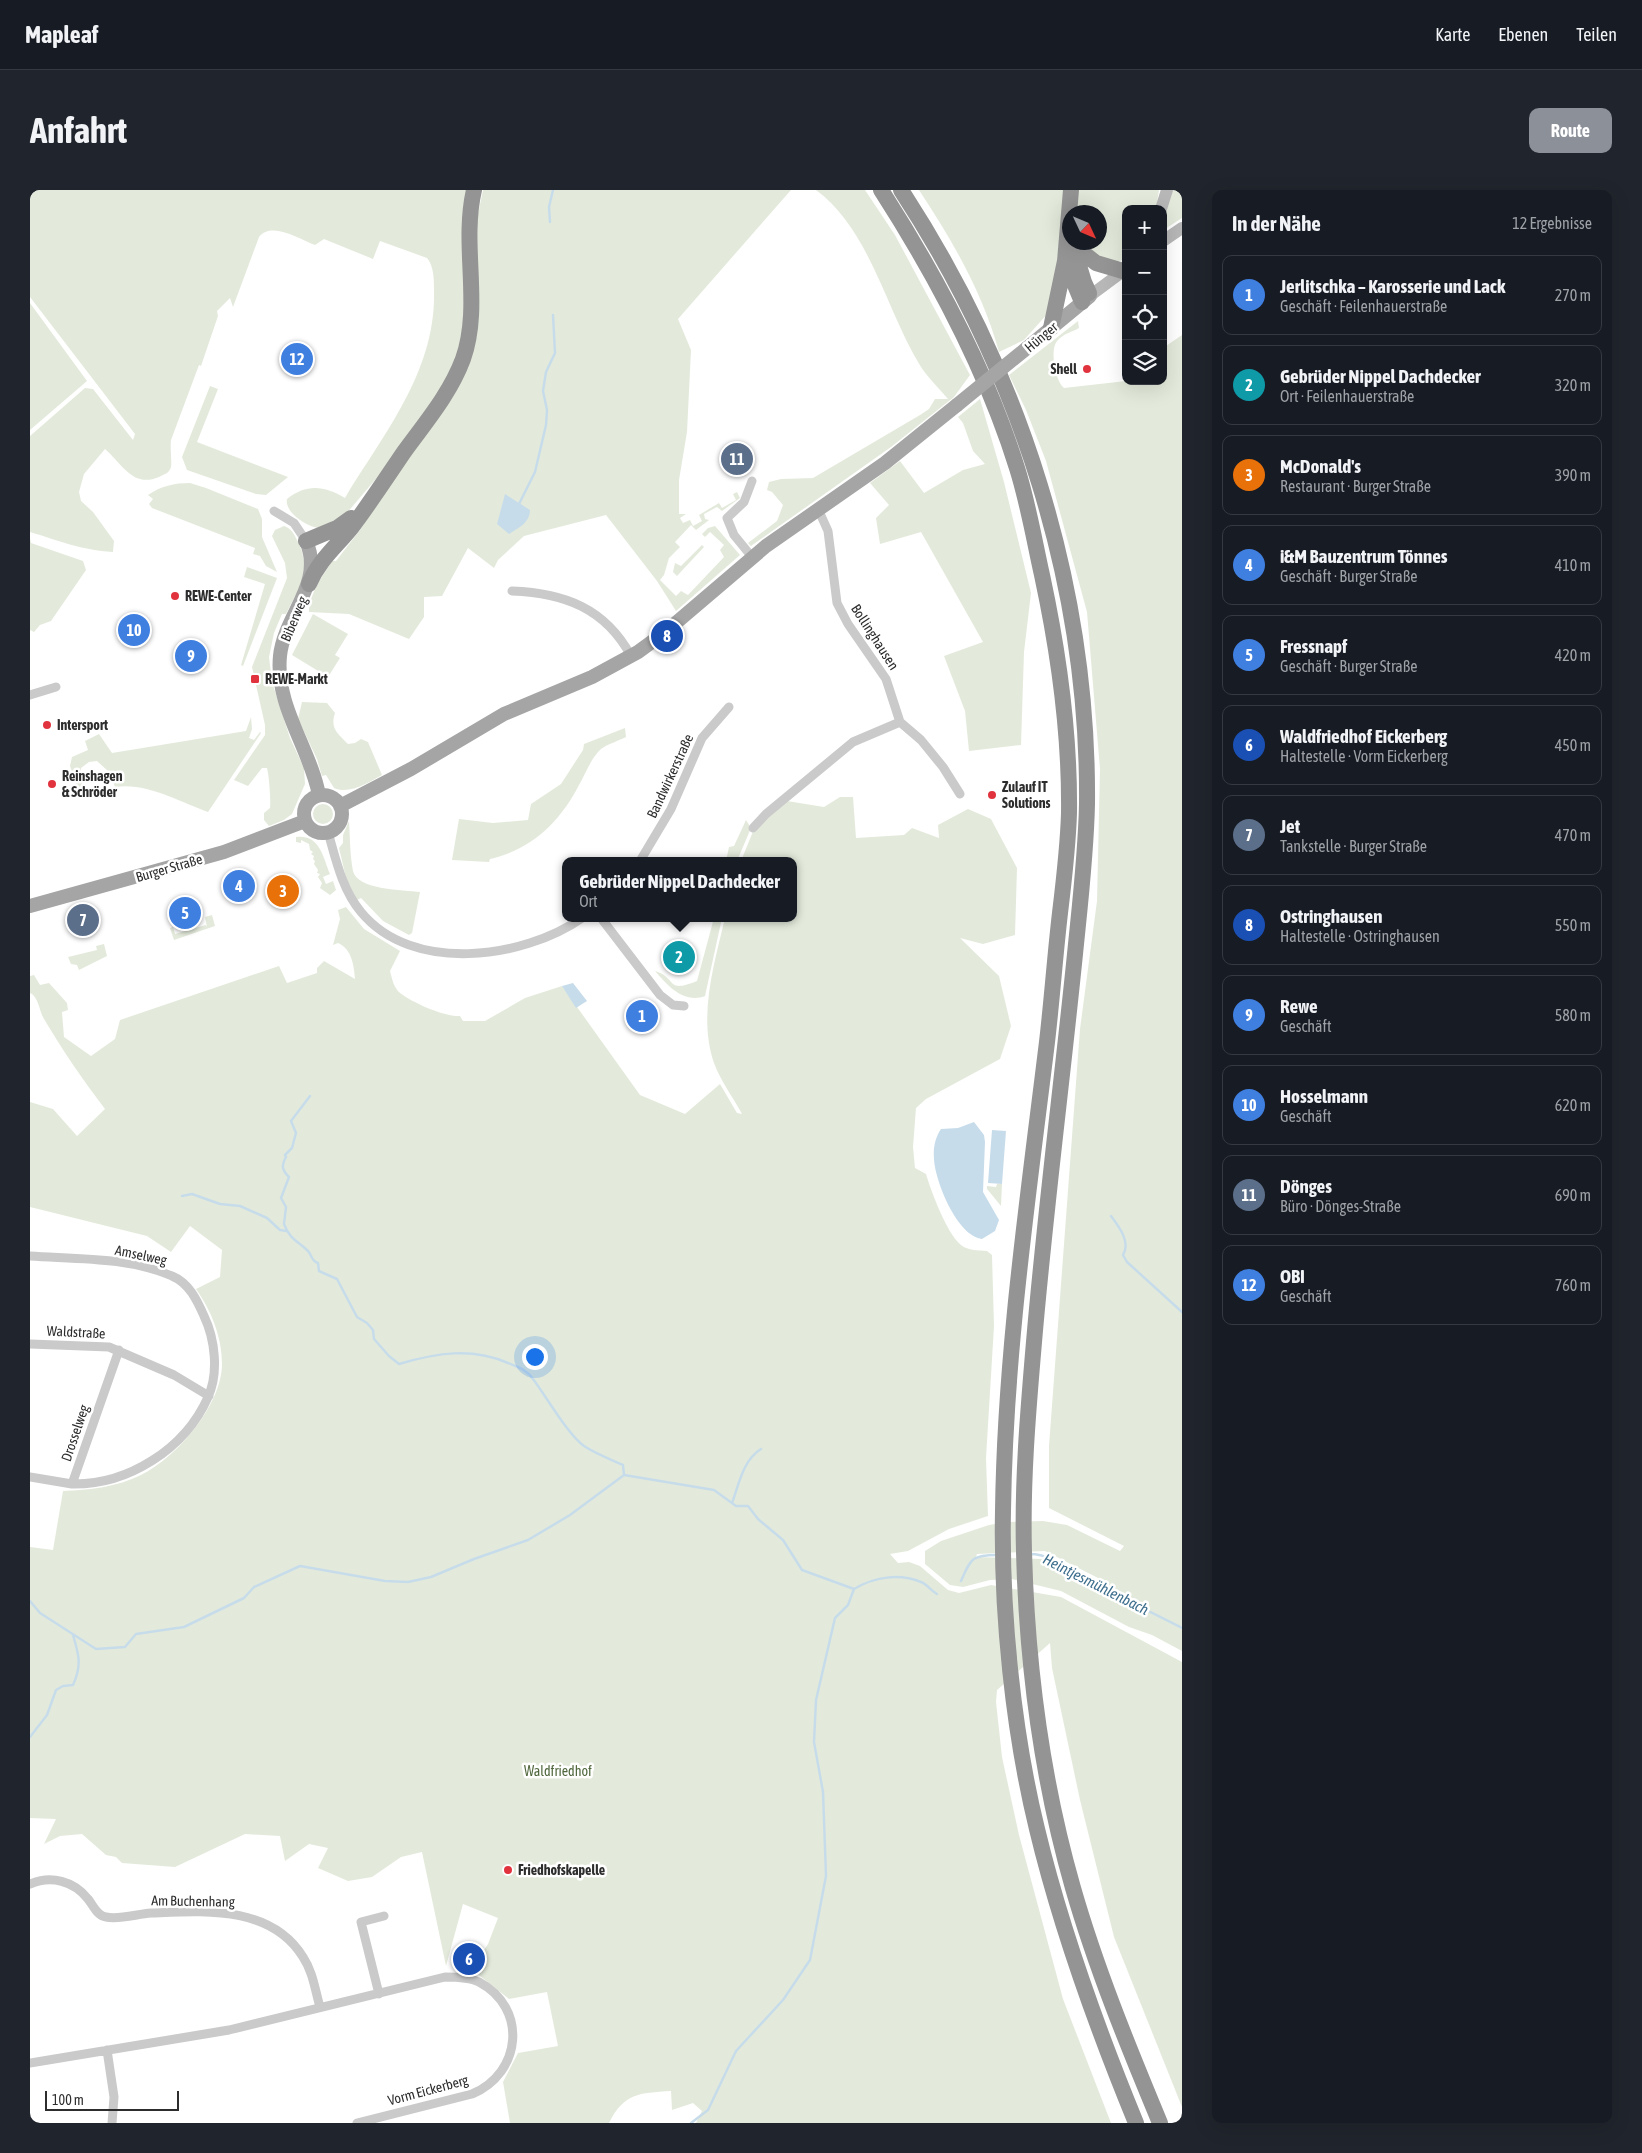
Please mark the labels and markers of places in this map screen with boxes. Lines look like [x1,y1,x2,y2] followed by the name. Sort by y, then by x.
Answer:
[281,340,313,378] pin: 12
[1051,361,1077,377] place label: Shell
[1081,363,1093,375] marker: Shell
[721,440,753,478] pin: 11
[185,588,252,604] place label: REWE-Center
[169,590,181,602] marker: REWE-Center
[118,611,150,649] pin: 10
[651,617,683,655] pin: 8
[175,637,207,675] pin: 9
[265,671,328,687] place label: REWE-Markt
[249,673,261,685] marker: REWE-Markt
[57,717,108,733] place label: Intersport
[41,719,53,731] marker: Intersport
[62,768,123,800] place label: Reinshagen & Schröder
[46,778,58,790] marker: Reinshagen & Schröder
[1002,779,1051,811] place label: Zulauf IT Solutions
[986,789,998,801] marker: Zulauf IT Solutions
[223,867,255,905] pin: 4
[267,872,299,910] pin: 3
[169,894,201,932] pin: 5
[67,901,99,939] pin: 7
[663,938,695,976] pin: 2
[626,997,658,1035] pin: 1
[518,1862,605,1878] place label: Friedhofskapelle
[502,1864,514,1876] marker: Friedhofskapelle
[453,1940,485,1978] pin: 6

